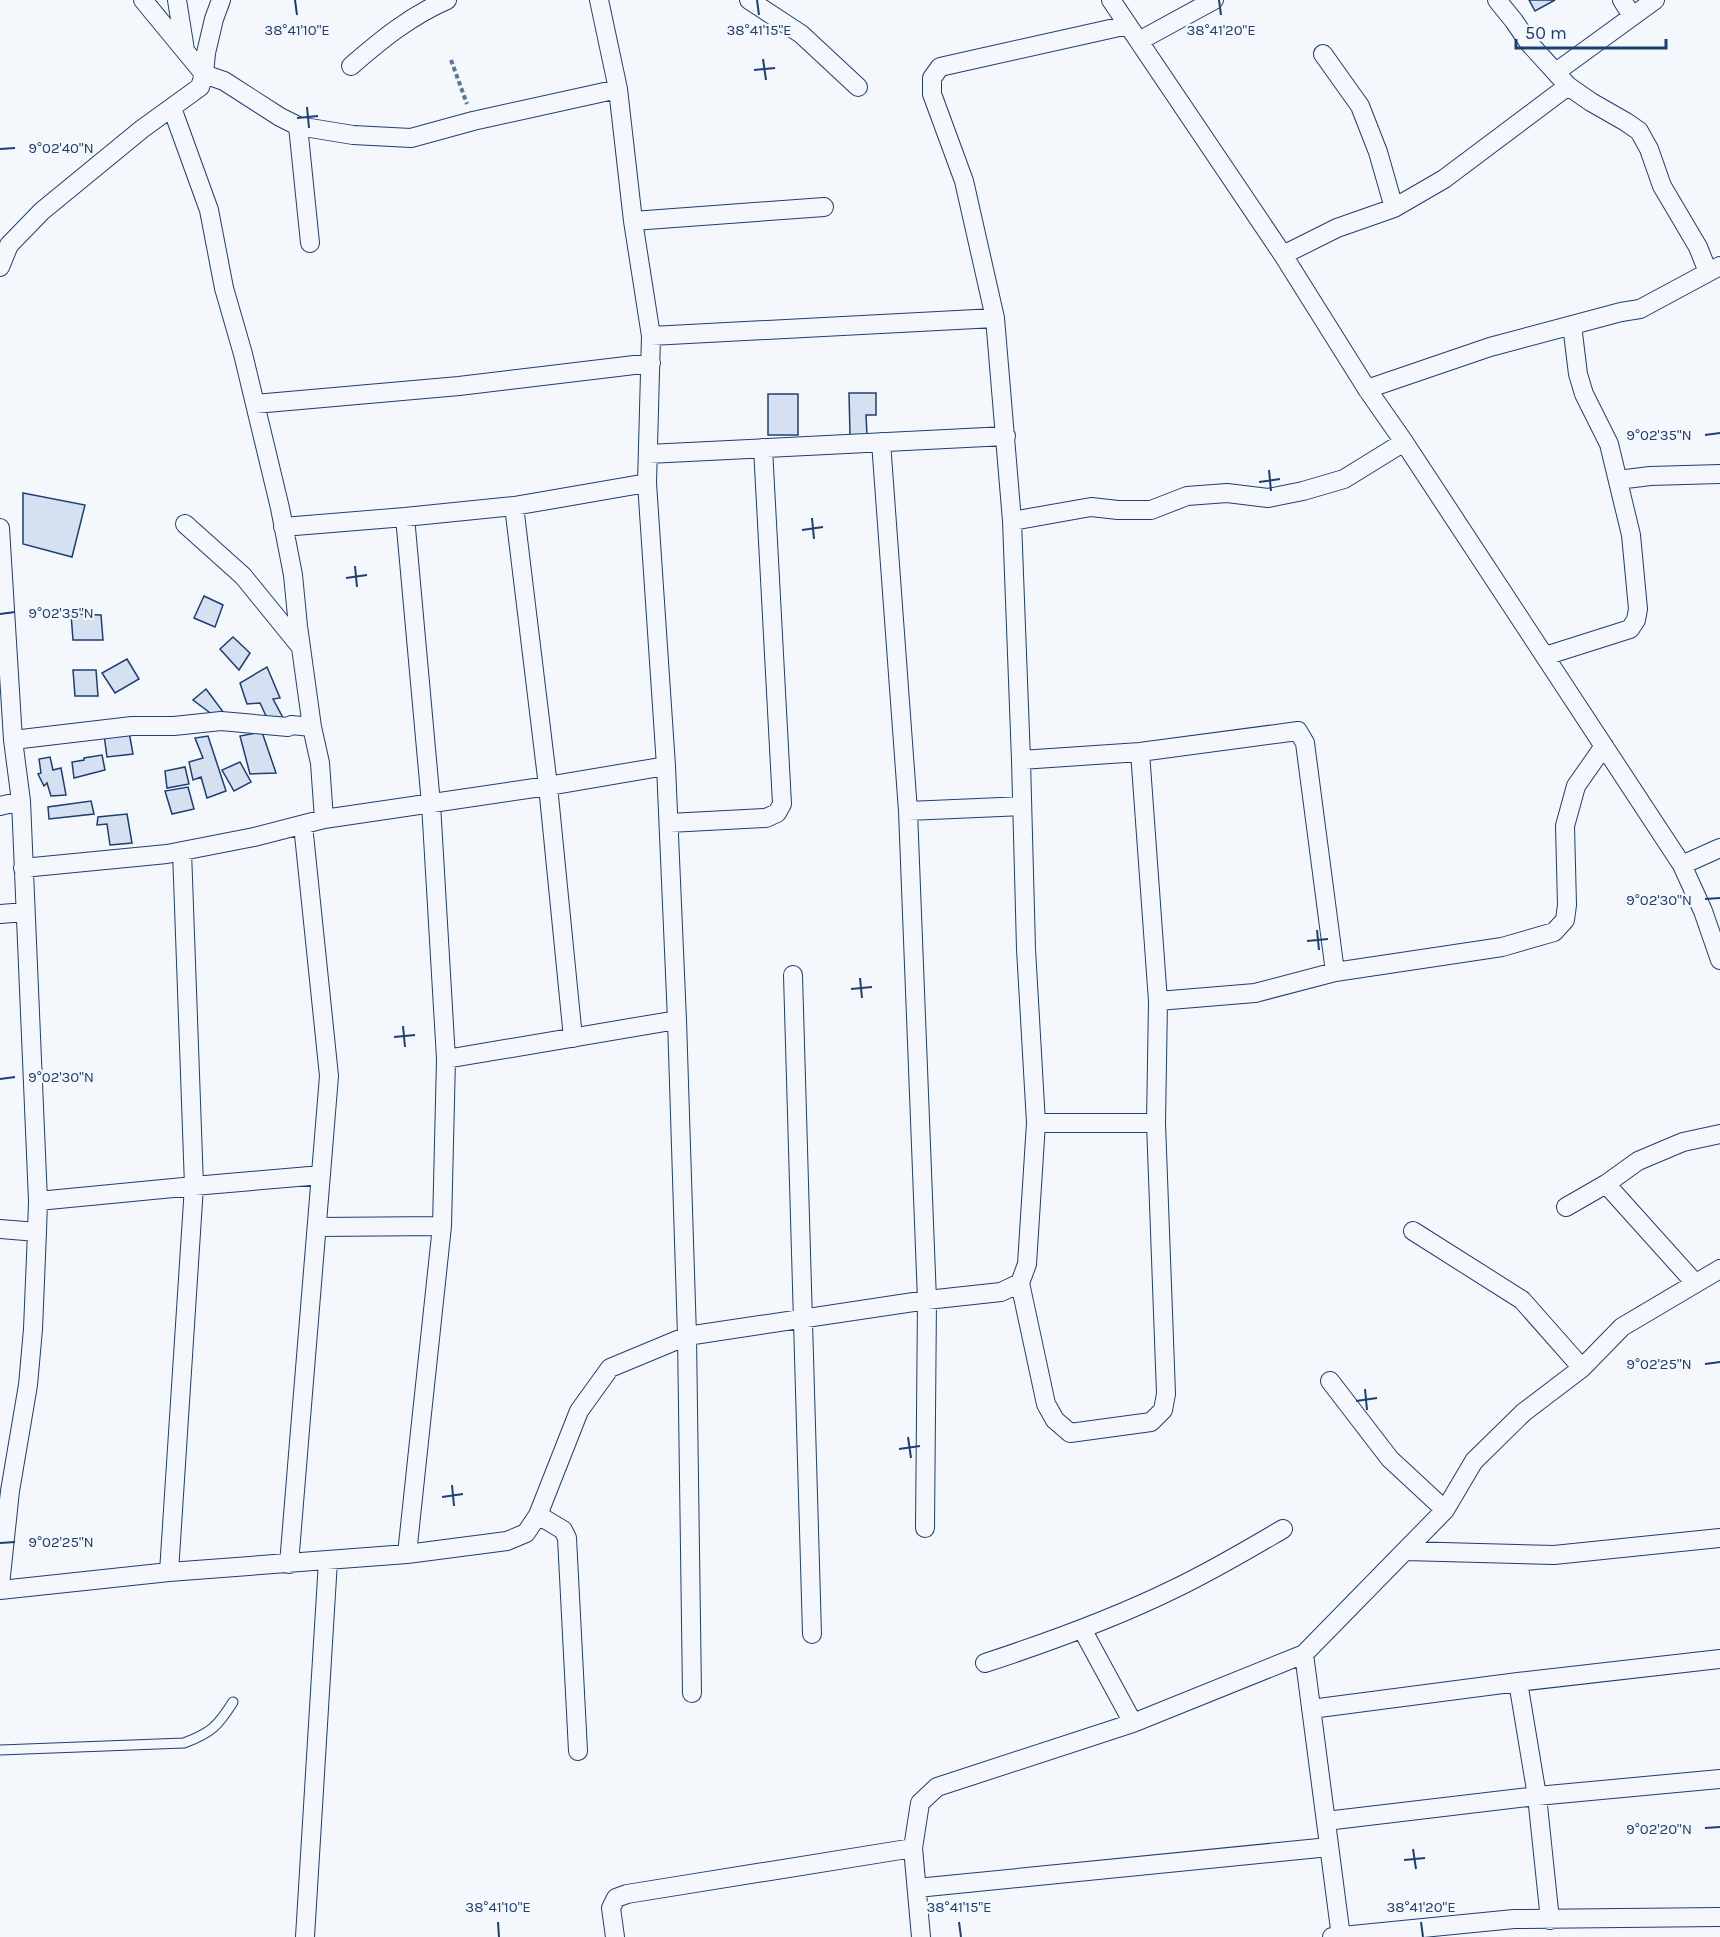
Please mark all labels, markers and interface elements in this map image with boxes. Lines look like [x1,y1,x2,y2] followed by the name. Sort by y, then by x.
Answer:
[1516,12,1666,50] scale bar
[264,21,330,39] text: 38°41'10"E
[727,21,791,39] text: 38°41'15"E
[1186,21,1256,39] text: 38°41'20"E
[1525,22,1567,44] text: 50 m
[28,139,94,157] text: 9°02'40"N
[1626,426,1692,444] text: 9°02'35"N
[28,604,94,622] text: 9°02'35"N
[1626,891,1692,909] text: 9°02'30"N
[28,1068,94,1086] text: 9°02'30"N
[1626,1355,1692,1373] text: 9°02'25"N
[28,1533,94,1551] text: 9°02'25"N
[1626,1820,1692,1838] text: 9°02'20"N
[465,1898,531,1916] text: 38°41'10"E
[927,1898,991,1916] text: 38°41'15"E
[1386,1898,1456,1916] text: 38°41'20"E

